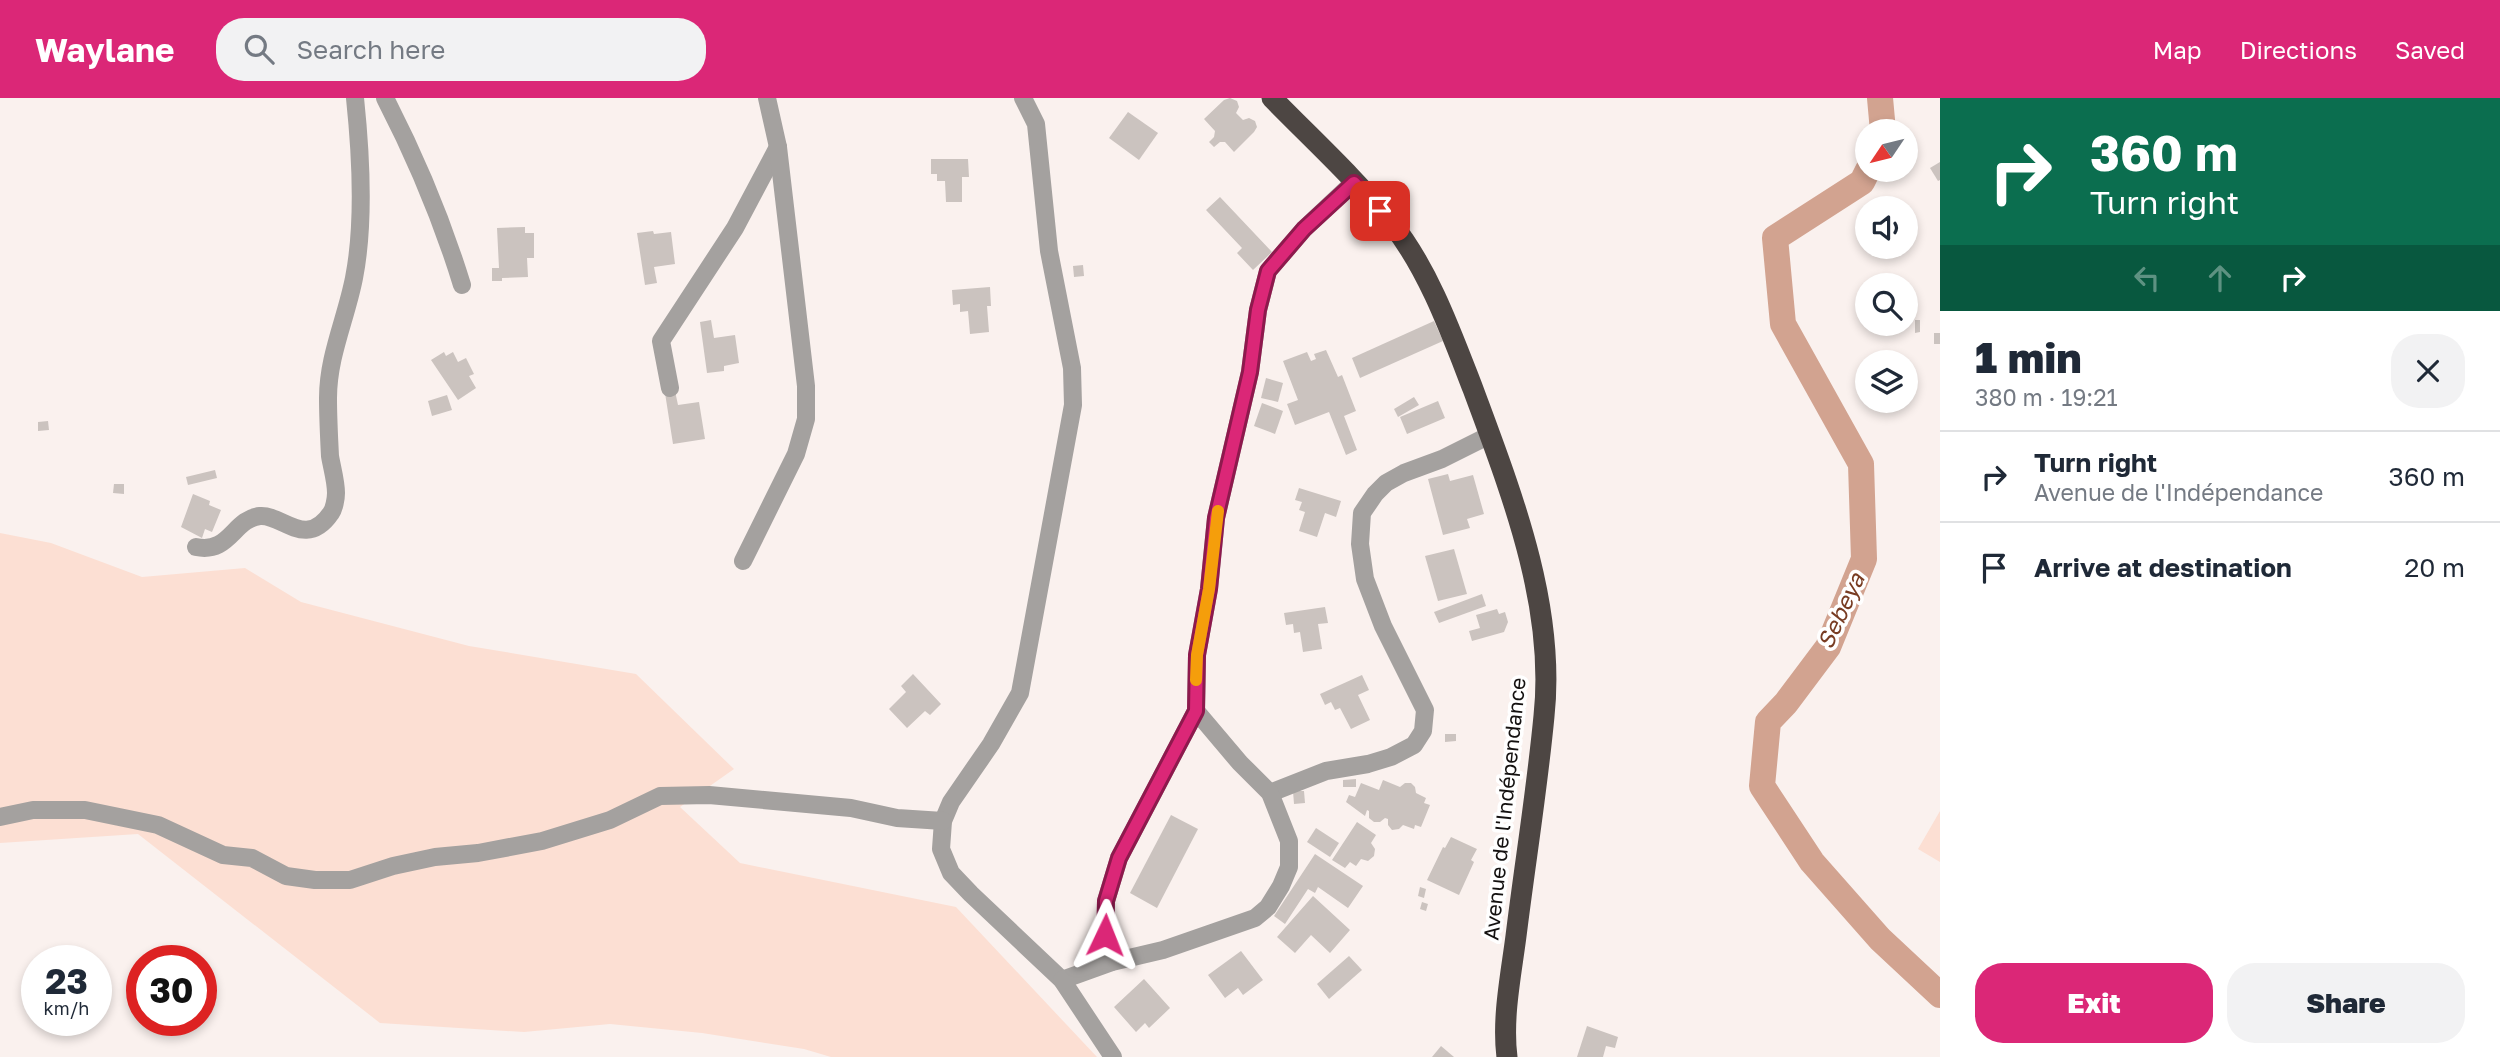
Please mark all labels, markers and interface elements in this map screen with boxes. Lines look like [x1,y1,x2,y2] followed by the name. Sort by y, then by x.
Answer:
[216,18,706,81] search box
[35,30,174,69] text: Waylane
[240,30,278,68] icon: search
[296,34,445,65] text: Search here
[2153,35,2202,64] text: Map
[2240,35,2357,64] text: Directions
[2395,35,2465,64] text: Saved
[1855,119,1918,182] north arrow
[1855,119,1918,413] map controls
[2090,123,2238,182] text: 360 m
[1975,126,2066,217] icon: right
[1350,181,1410,241] pin
[2090,183,2239,221] text: Turn right
[1361,192,1399,230] icon: arrive
[1855,196,1918,259] button: sound
[2128,259,2166,297] icon: left
[2201,259,2239,297] icon: ahead
[2274,259,2312,297] icon: right
[1855,273,1918,336] button: search
[1975,332,2082,382] text: 1 min
[2391,334,2465,408] button: close
[1855,350,1918,413] button: layers
[1975,383,2118,411] text: 380 m · 19:21
[2034,447,2157,478] text: Turn right
[1975,458,2013,496] icon: right
[2388,461,2465,492] text: 360 m
[2034,478,2323,506] text: Avenue de l'Indépendance
[1975,549,2013,587] icon: arrive
[2034,552,2292,583] text: Arrive at destination
[2404,552,2465,583] text: 20 m
[1810,567,1870,653] water label: Sebeya
[1477,676,1531,942] street label: Avenue de l'Indépendance
[1068,898,1142,972] position arrow
[126,945,217,1036] speed limit sign: 30
[45,960,88,1002] text: 23
[1975,963,2213,1043] button: Exit
[2227,963,2465,1043] button: Share
[44,997,89,1019] text: km/h

